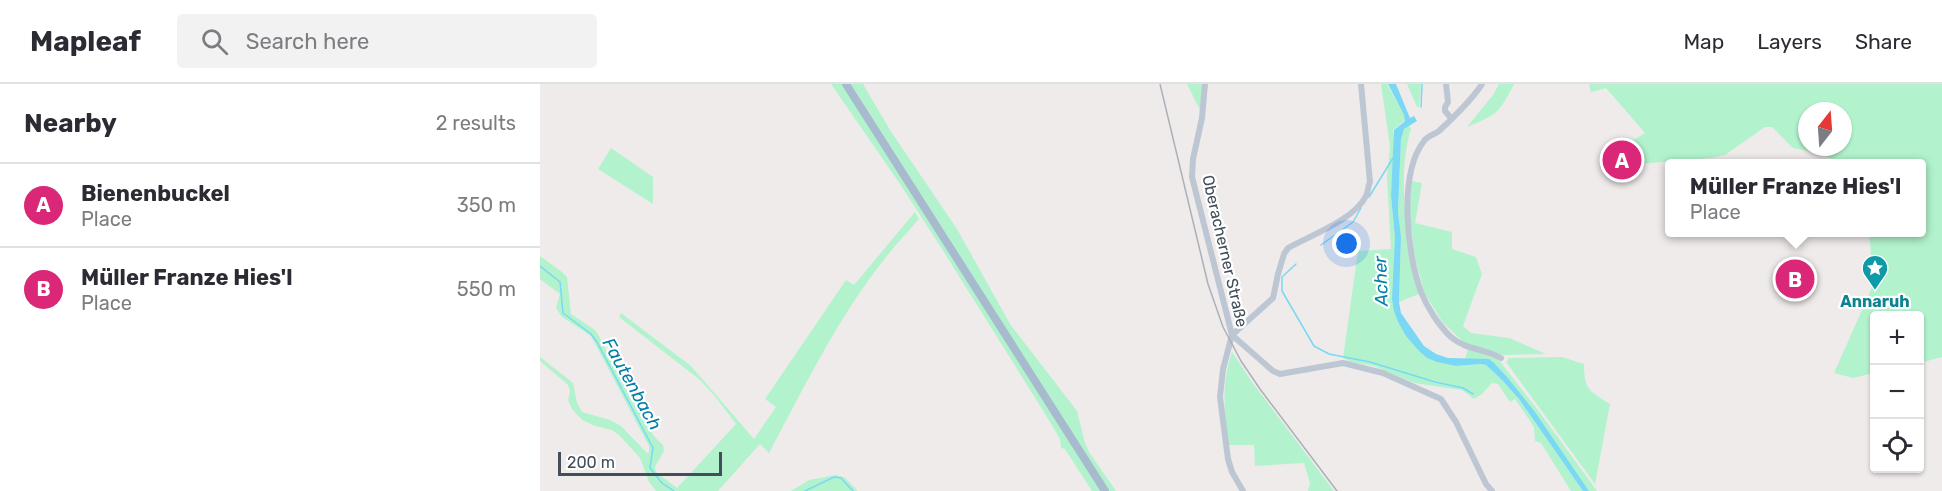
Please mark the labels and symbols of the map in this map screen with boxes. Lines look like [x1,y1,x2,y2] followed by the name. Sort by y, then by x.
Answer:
[1798,102,1852,156] north arrow
[1602,138,1642,182] pin: A
[1198,173,1252,329] street label: Oberacherner Straße
[1332,229,1361,258] your location
[1860,253,1890,291] place icon: Annaruh
[1369,255,1393,307] water label: Acher
[1776,256,1814,302] pin: B
[1840,292,1910,311] place label: Annaruh
[598,334,666,434] water label: Fautenbach
[558,449,722,476] scale bar

